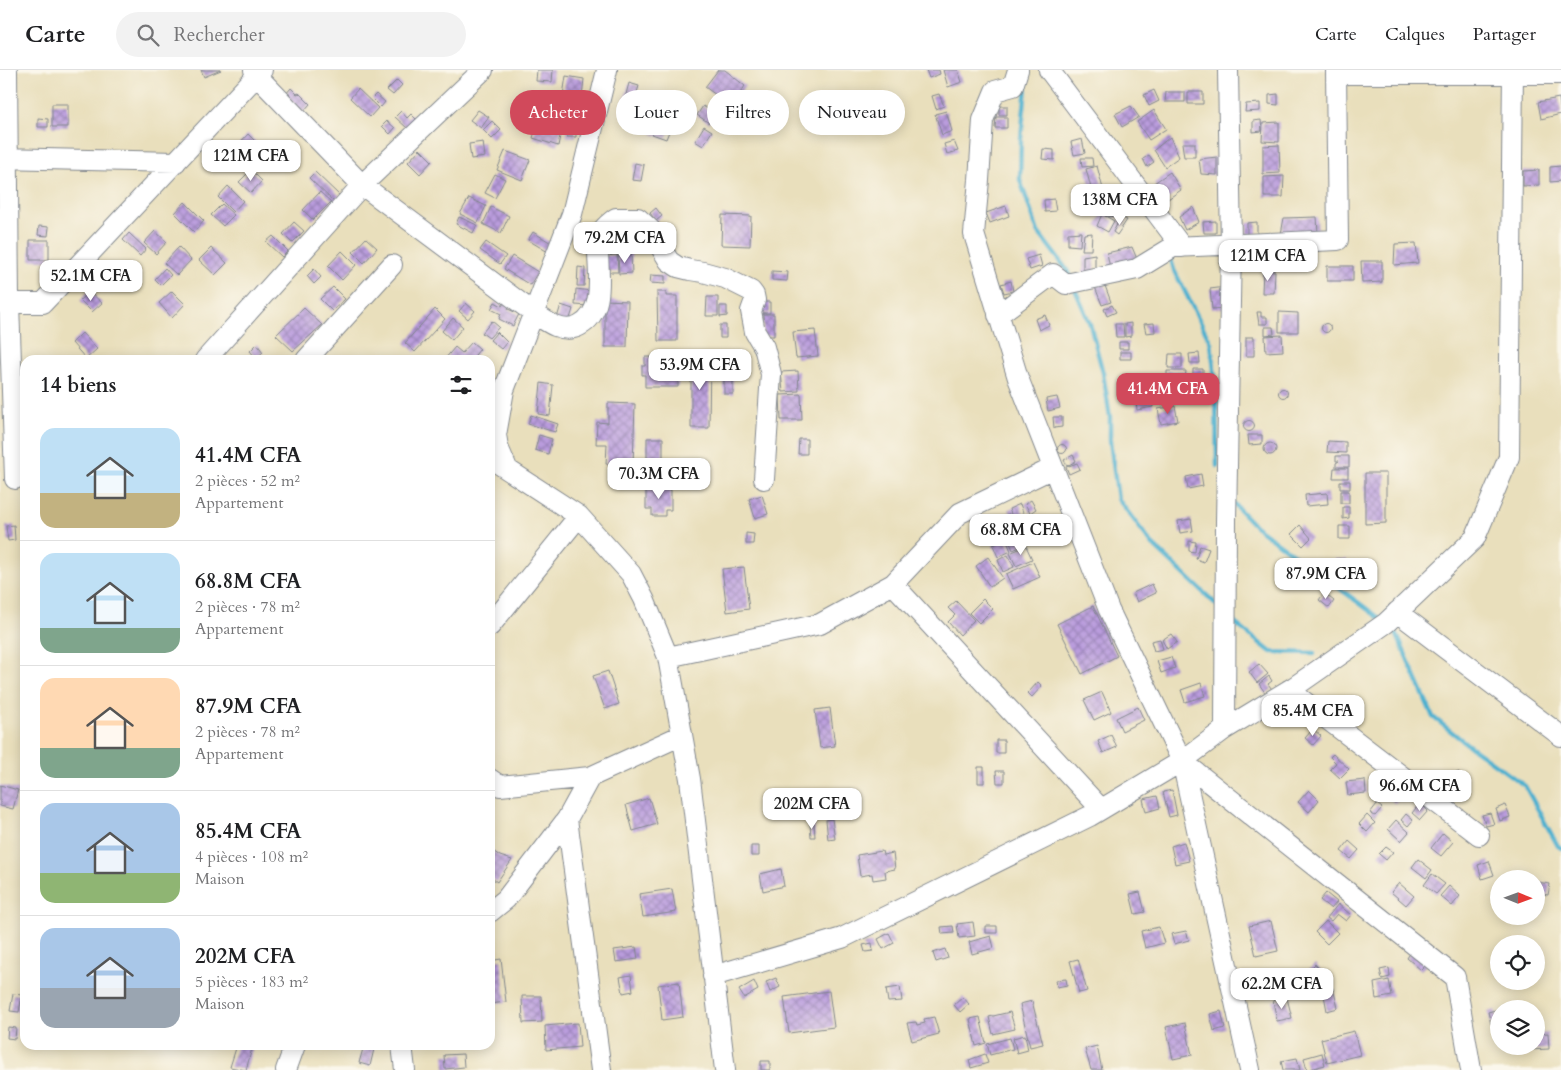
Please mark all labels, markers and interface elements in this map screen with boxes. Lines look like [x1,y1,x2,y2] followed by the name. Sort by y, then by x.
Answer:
[116,12,466,57] search box
[25,18,86,51] text: Carte
[134,21,162,49] icon: search
[174,22,265,48] text: Rechercher
[1315,22,1357,47] text: Carte
[1385,22,1445,47] text: Calques
[1473,22,1536,47] text: Partager
[510,90,606,135] chip: Acheter
[616,90,697,135] chip: Louer
[707,90,789,135] chip: Filtres
[799,90,905,135] chip: Nouveau
[199,140,303,182] pin: 121M CFA
[213,145,289,167] text: 121M CFA
[1068,184,1172,226] pin: 138M CFA
[1082,189,1158,211] text: 138M CFA
[568,222,682,264] pin: 79.2M CFA
[584,227,666,249] text: 79.2M CFA
[1216,240,1320,282] pin: 121M CFA
[1230,245,1306,267] text: 121M CFA
[34,260,148,302] pin: 52.1M CFA
[50,265,132,287] text: 52.1M CFA
[643,348,757,391] pin: 53.9M CFA
[659,354,741,376] text: 53.9M CFA
[40,371,116,400] text: 14 biens
[447,371,475,399] icon: filters
[1111,372,1225,415] pin: 41.4M CFA
[1127,378,1209,400] text: 41.4M CFA
[195,441,302,470] text: 41.4M CFA
[80,448,140,508] icon: home
[602,458,716,500] pin: 70.3M CFA
[618,463,700,485] text: 70.3M CFA
[195,470,300,492] text: 2 pièces · 52 m²
[195,492,283,514] text: Appartement
[964,514,1078,556] pin: 68.8M CFA
[980,519,1062,541] text: 68.8M CFA
[1269,558,1383,600] pin: 87.9M CFA
[1285,563,1367,585] text: 87.9M CFA
[195,567,302,596] text: 68.8M CFA
[80,573,140,633] icon: home
[195,596,300,618] text: 2 pièces · 78 m²
[195,618,283,640] text: Appartement
[195,692,302,721] text: 87.9M CFA
[1256,694,1370,737] pin: 85.4M CFA
[80,698,140,758] icon: home
[1272,700,1354,722] text: 85.4M CFA
[195,721,300,743] text: 2 pièces · 78 m²
[195,743,283,765] text: Appartement
[1363,770,1477,812] pin: 96.6M CFA
[1379,775,1461,797] text: 96.6M CFA
[760,788,864,830] pin: 202M CFA
[774,793,850,815] text: 202M CFA
[195,817,302,846] text: 85.4M CFA
[80,823,140,883] icon: home
[195,846,308,868] text: 4 pièces · 108 m²
[195,868,245,890] text: Maison
[1490,870,1545,925] north arrow
[1490,870,1545,1055] map controls
[1490,935,1545,990] button: locate
[195,942,295,971] text: 202M CFA
[80,948,140,1008] icon: home
[1225,968,1339,1010] pin: 62.2M CFA
[195,971,308,993] text: 5 pièces · 183 m²
[1241,973,1323,995] text: 62.2M CFA
[195,993,245,1015] text: Maison
[1490,1000,1545,1055] button: layers

